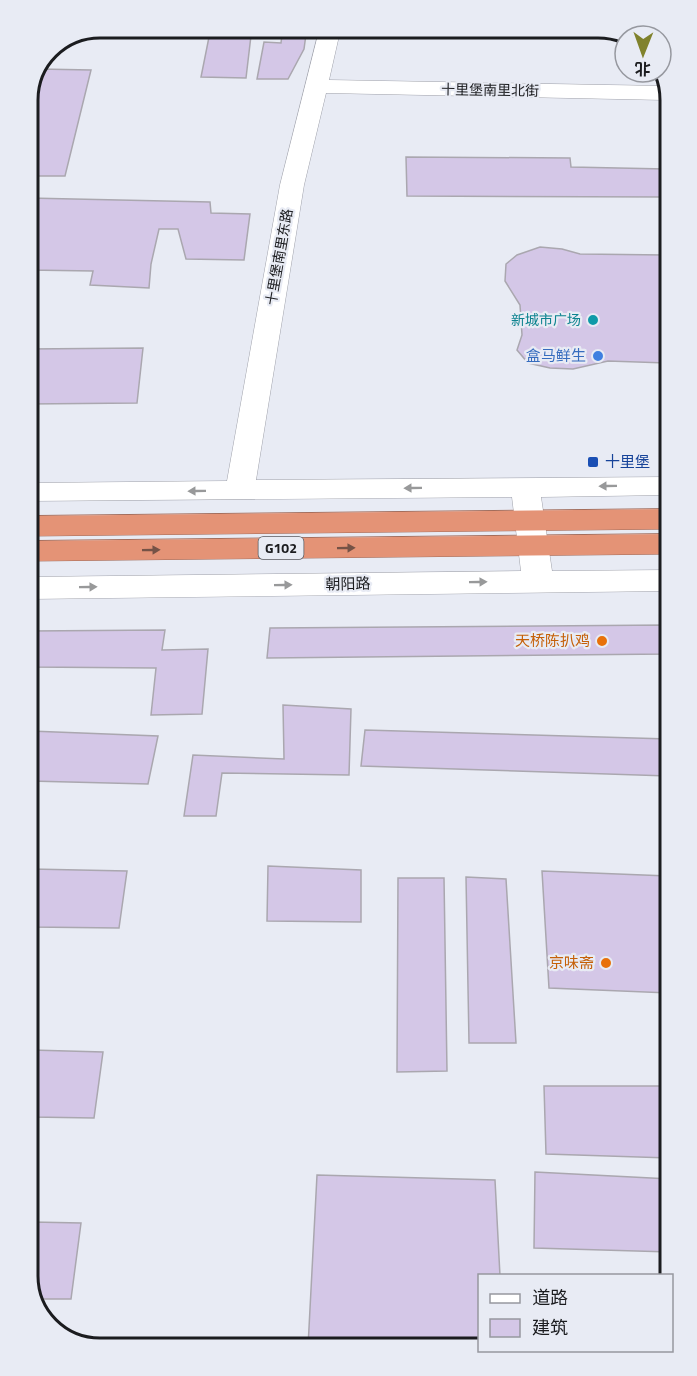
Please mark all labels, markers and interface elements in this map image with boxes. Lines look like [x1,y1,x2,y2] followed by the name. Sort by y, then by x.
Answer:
[613,24,673,84] north arrow
[635,57,651,81] text: 北
[441,78,539,101] street label: 十里堡南里北街
[260,207,297,307] street label: 十里堡南里东路
[511,309,581,330] place label: 新城市广场
[586,313,600,327] marker: 新城市广场
[526,344,586,367] place label: 盒马鲜生
[591,349,605,363] marker: 盒马鲜生
[605,450,650,473] place label: 十里堡
[586,455,600,469] marker: 十里堡
[598,481,617,491] one-way arrow
[403,484,422,493] one-way arrow
[187,486,206,495] one-way arrow
[258,537,304,559] road number: G102
[336,543,355,553] one-way arrow
[141,545,160,555] one-way arrow
[325,572,371,595] street label: 朝阳路
[468,577,487,587] one-way arrow
[273,580,292,590] one-way arrow
[78,582,97,592] one-way arrow
[515,629,590,652] place label: 天桥陈扒鸡
[595,634,609,648] marker: 天桥陈扒鸡
[549,951,594,974] place label: 京味斋
[599,956,613,970] marker: 京味斋
[478,1274,673,1352] legend
[532,1284,568,1311] text: 道路
[532,1314,568,1341] text: 建筑

